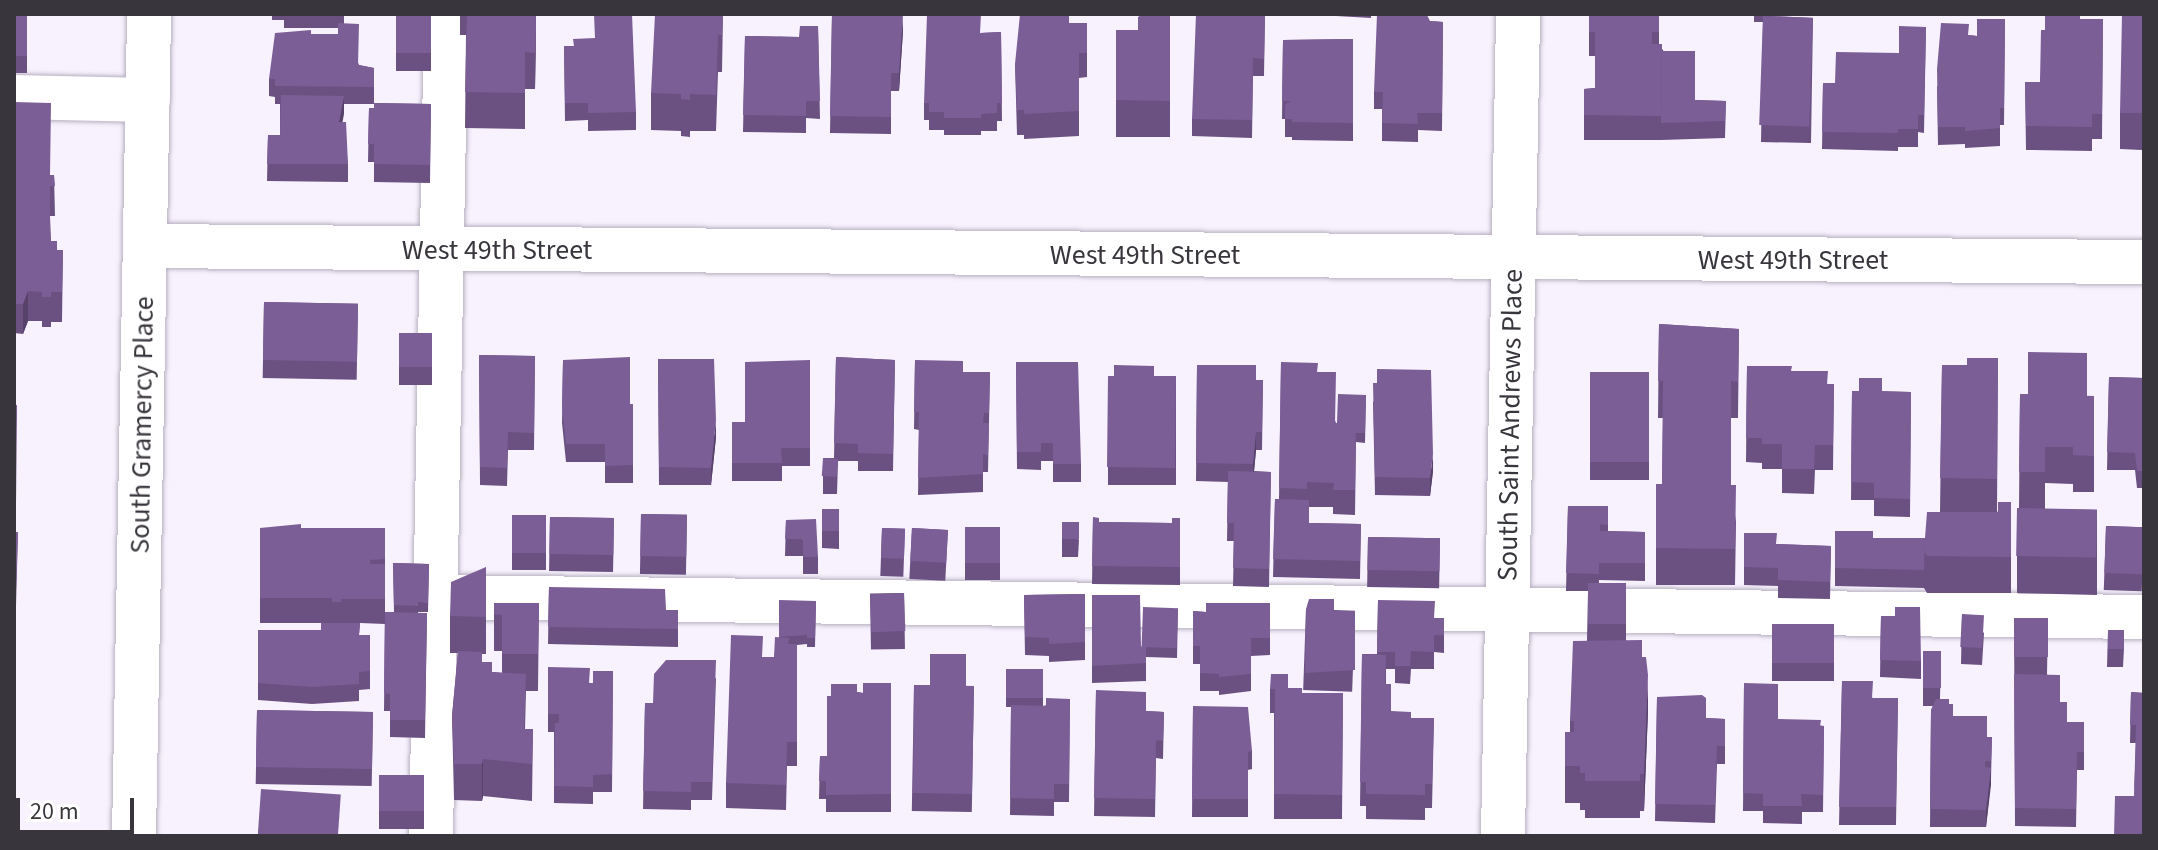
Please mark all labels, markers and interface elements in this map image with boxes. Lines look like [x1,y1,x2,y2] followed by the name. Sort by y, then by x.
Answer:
[402,233,592,267] street label: West 49th Street
[1050,238,1240,272] street label: West 49th Street
[1698,243,1888,277] street label: West 49th Street
[1490,269,1530,581] street label: South Saint Andrews Place
[123,296,161,554] street label: South Gramercy Place
[20,782,138,832] scale bar
[30,794,79,829] text: 20 m

